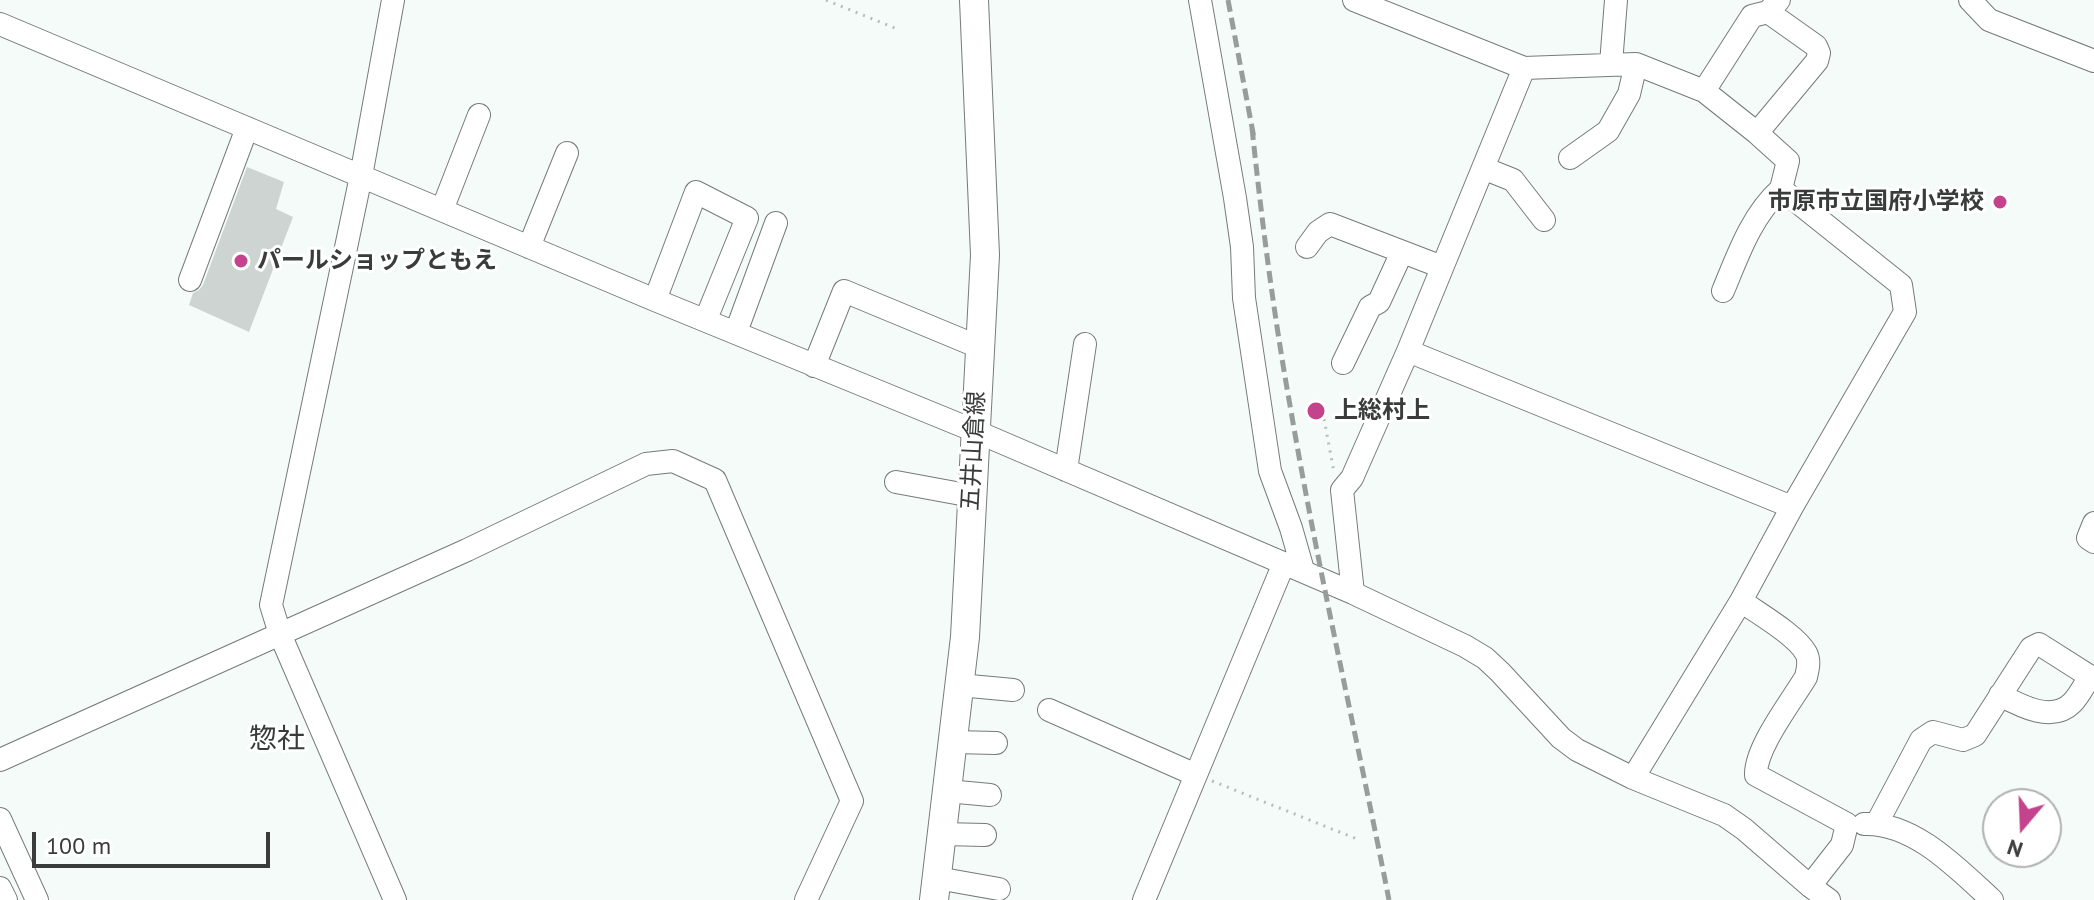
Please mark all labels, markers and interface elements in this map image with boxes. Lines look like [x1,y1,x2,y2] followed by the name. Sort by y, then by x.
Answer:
[1768,188,1984,216] place label: 市原市立国府小学校
[1991,193,2009,211] marker: 市原市立国府小学校
[257,247,497,275] place label: パールショップともえ
[232,252,250,270] marker: パールショップともえ
[956,390,992,512] street label: 五井山倉線
[1334,397,1430,425] place label: 上総村上
[1305,400,1327,422] marker: 上総村上
[249,723,305,757] district label: 惣社
[1982,788,2062,868] north arrow
[36,816,274,866] scale bar
[46,830,111,861] text: 100 m
[2003,833,2026,864] text: N

